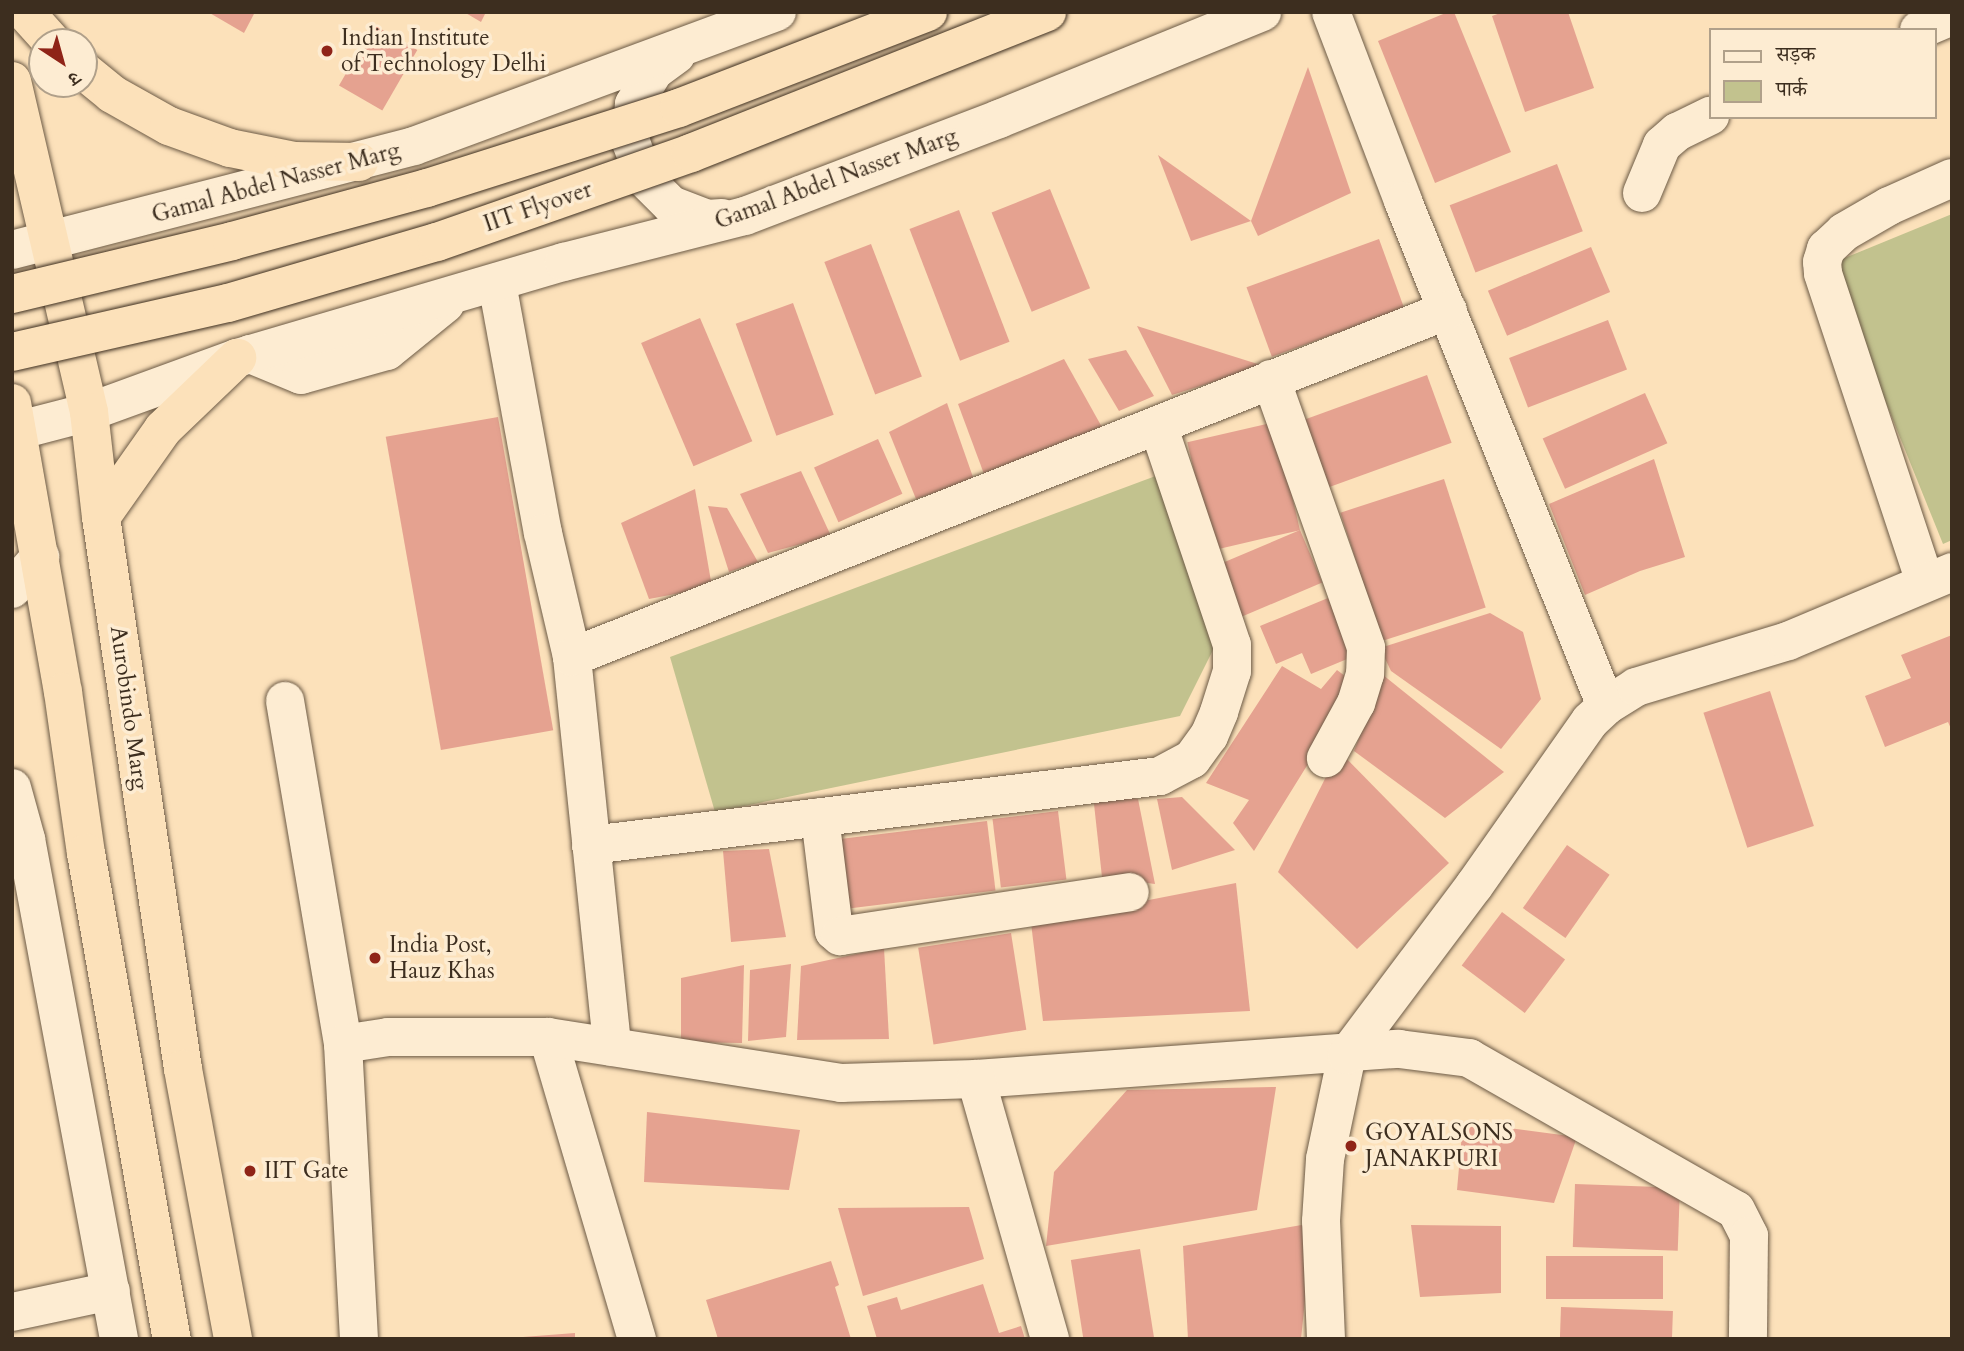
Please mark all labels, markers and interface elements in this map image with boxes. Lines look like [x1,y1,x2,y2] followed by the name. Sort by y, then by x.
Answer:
[341,24,546,78] place label: Indian Institute of Technology Delhi
[28,28,98,98] north arrow
[1708,28,1936,119] legend
[1776,40,1815,69] text: सड़क
[319,43,335,59] marker: Indian Institute of Technology Delhi
[63,65,86,92] text: उ
[1776,75,1807,104] text: पार्क
[711,122,961,236] street label: Gamal Abdel Nasser Marg
[149,137,403,229] street label: Gamal Abdel Nasser Marg
[480,176,596,238] street label: IIT Flyover
[104,624,154,792] street label: Aurobindo Marg
[389,931,495,985] place label: India Post, Hauz Khas
[367,950,383,966] marker: India Post, Hauz Khas
[1365,1119,1513,1173] place label: GOYALSONS JANAKPURI
[1343,1138,1359,1154] marker: GOYALSONS JANAKPURI
[264,1157,349,1185] place label: IIT Gate
[242,1163,258,1179] marker: IIT Gate

